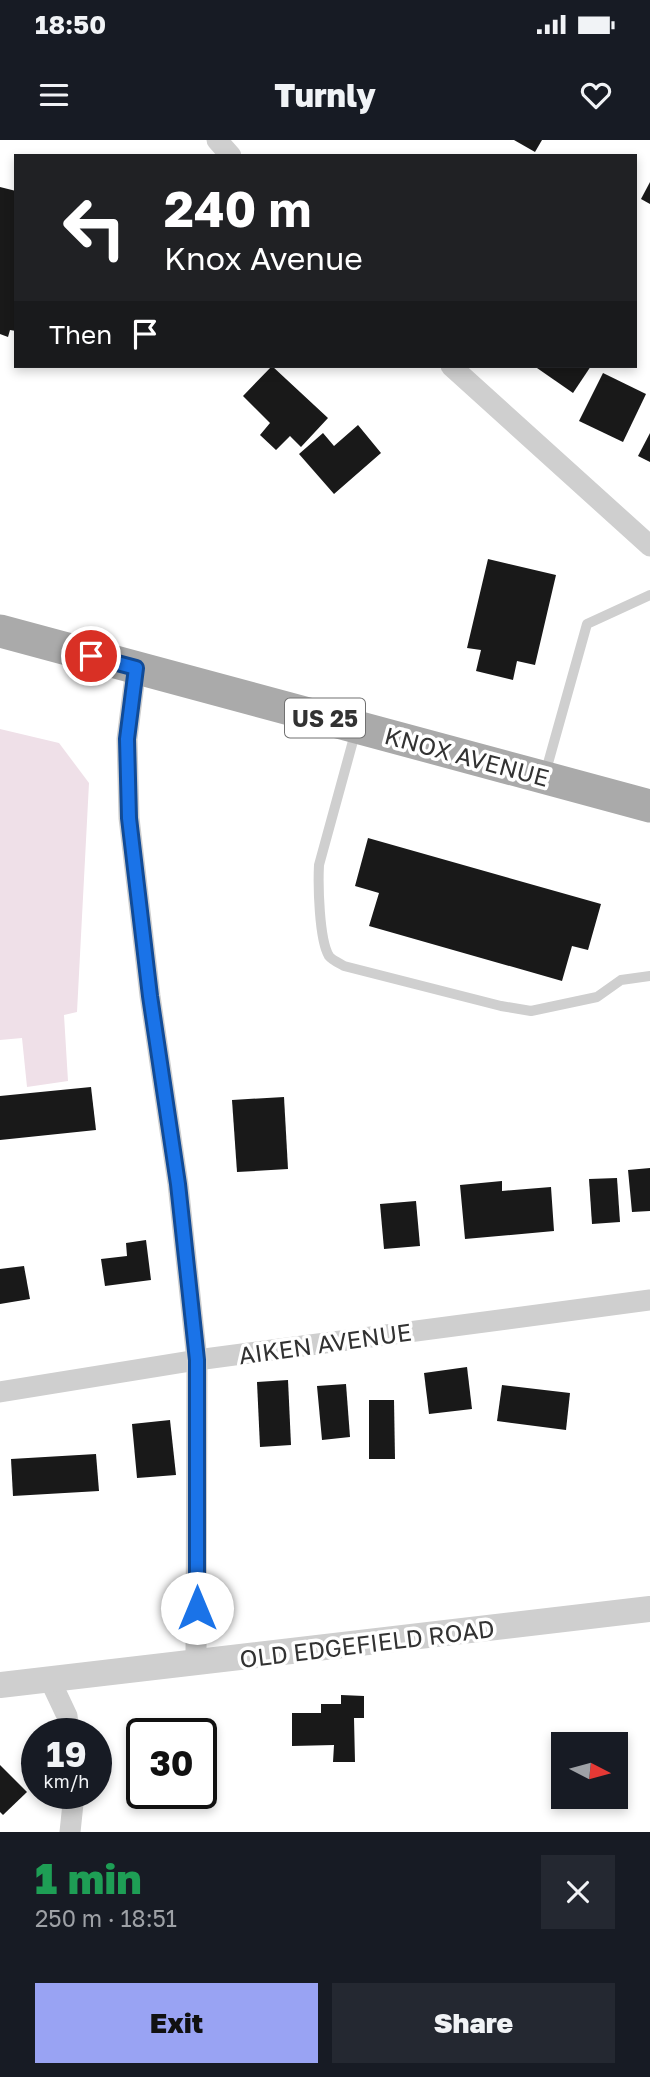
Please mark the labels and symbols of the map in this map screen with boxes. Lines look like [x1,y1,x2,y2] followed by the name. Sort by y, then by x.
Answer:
[61,626,121,686] pin
[285,698,365,738] road number: US 25
[382,720,552,792] street label: KNOX AVENUE
[237,1317,413,1369] street label: AIKEN AVENUE
[160,1571,234,1645] position arrow
[238,1613,496,1673] street label: OLD EDGEFIELD ROAD
[126,1718,217,1809] speed limit sign: 30
[551,1732,628,1810] north arrow

